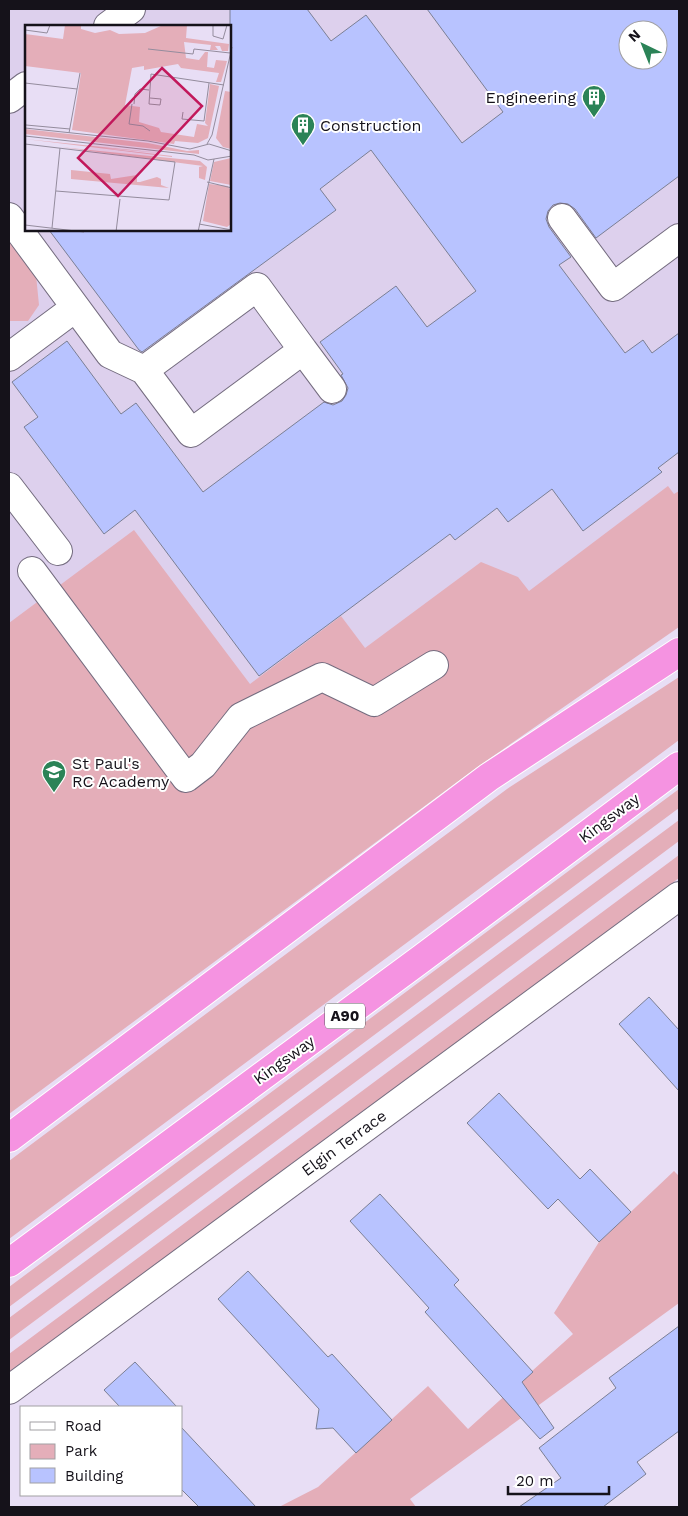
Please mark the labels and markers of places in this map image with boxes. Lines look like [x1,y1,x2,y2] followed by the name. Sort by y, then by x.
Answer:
[581,84,607,118] building icon: Engineering
[486,88,576,107] place label: Engineering
[290,112,316,146] building icon: Construction
[320,116,421,135] place label: Construction
[72,754,170,791] place label: St Paul's RC Academy
[41,759,67,793] school or university icon: St Paul's RC Academy

